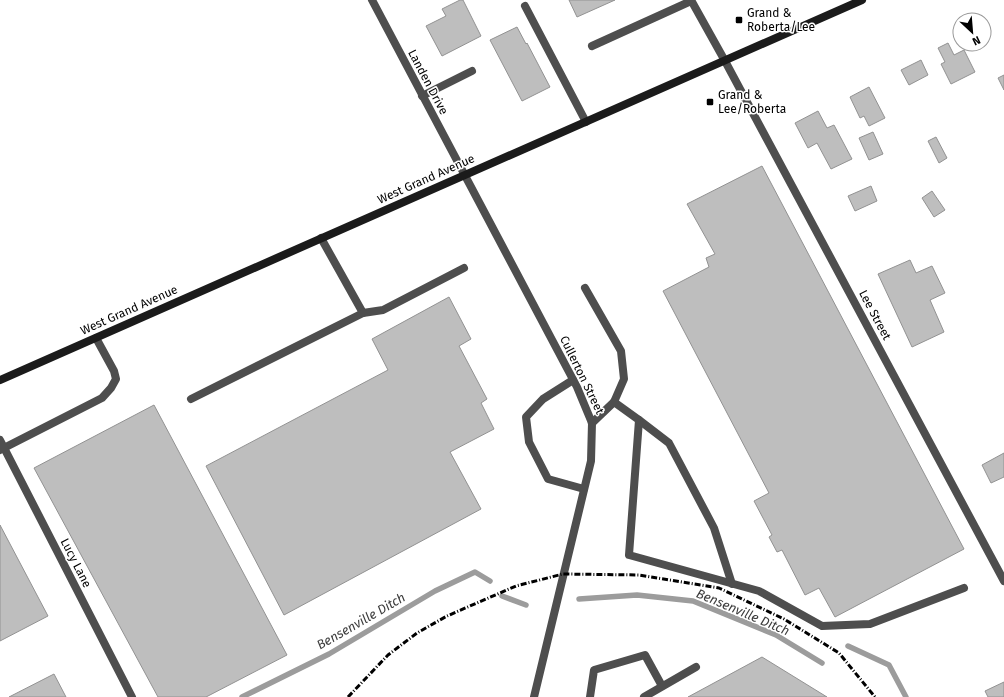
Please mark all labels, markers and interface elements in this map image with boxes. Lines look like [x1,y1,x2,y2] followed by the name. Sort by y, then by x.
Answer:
[747,6,815,34] place label: Grand & Roberta/Lee
[952,12,992,52] north arrow
[734,15,744,25] marker: Grand & Roberta/Lee
[970,33,982,48] text: N
[405,47,451,117] street label: Landen Drive
[718,88,786,116] place label: Grand & Lee/Roberta
[705,97,715,107] marker: Grand & Lee/Roberta
[375,151,477,207] street label: West Grand Avenue
[78,282,180,338] street label: West Grand Avenue
[856,288,894,343] street label: Lee Street
[557,333,607,417] street label: Cullerton Street
[58,536,94,590] street label: Lucy Lane
[694,586,792,638] water label: Bensenville Ditch
[314,590,408,652] water label: Bensenville Ditch

